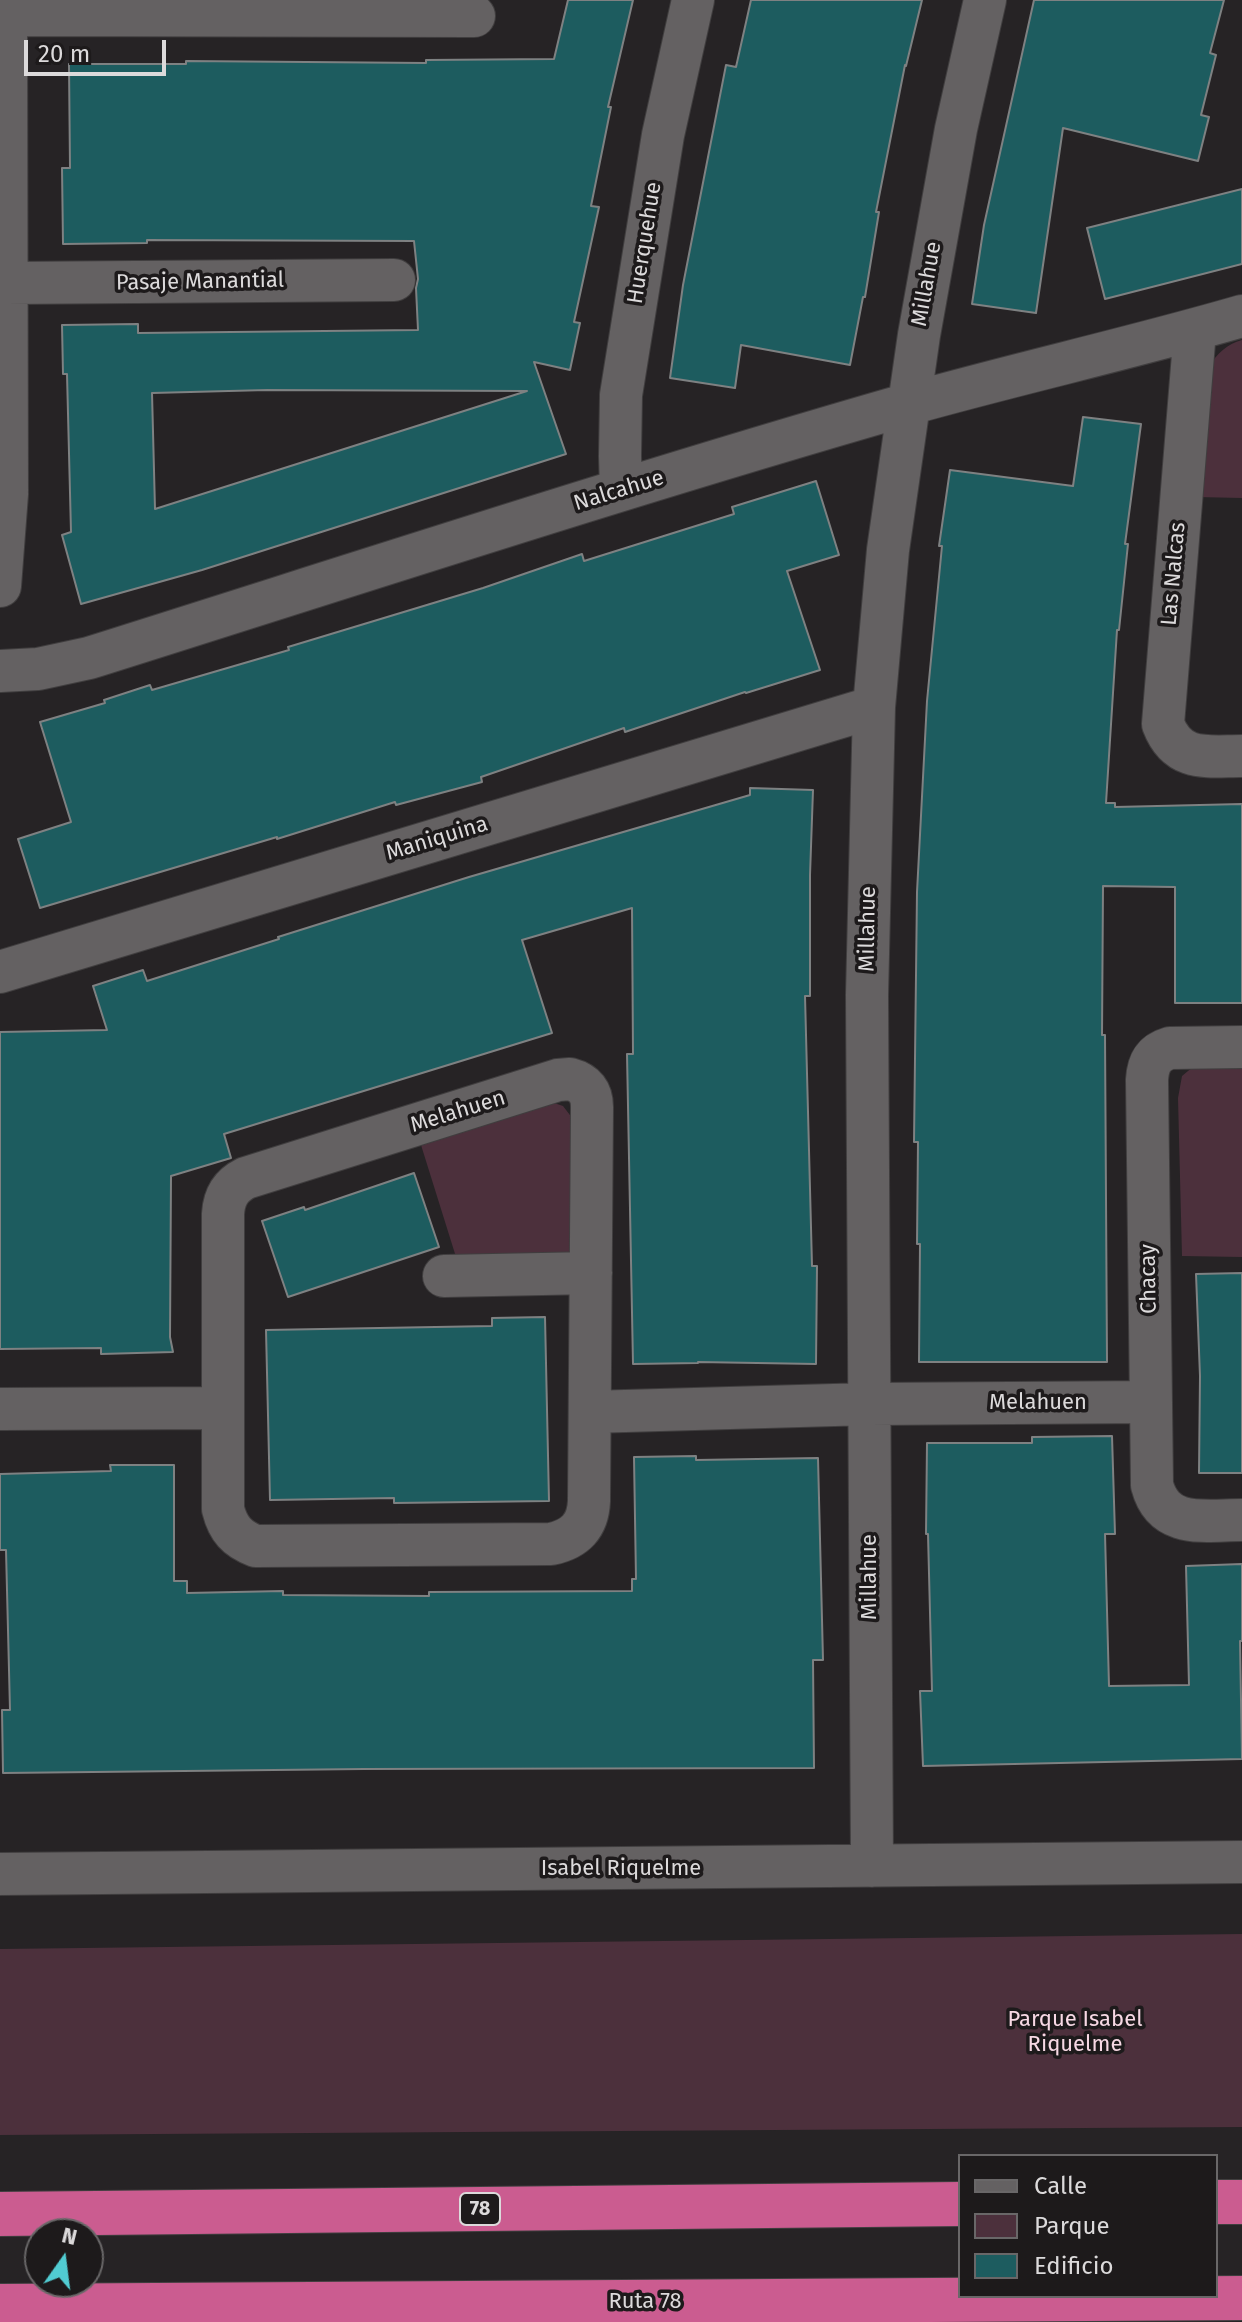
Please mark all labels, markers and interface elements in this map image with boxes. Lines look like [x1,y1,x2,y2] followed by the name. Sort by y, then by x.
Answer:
[28,24,170,74] scale bar
[38,40,90,68] text: 20 m
[622,180,668,306] street label: Huerquehue
[907,239,947,329] street label: Millahue
[116,267,284,297] street label: Pasaje Manantial
[571,465,667,517] street label: Nalcahue
[1156,521,1192,627] street label: Las Nalcas
[383,811,491,867] street label: Maniquina
[854,886,882,972] street label: Millahue
[407,1085,509,1139] street label: Melahuen
[1135,1244,1163,1314] street label: Chacay
[989,1390,1087,1416] street label: Melahuen
[857,1534,883,1620] street label: Millahue
[541,1856,701,1882] street label: Isabel Riquelme
[1007,2007,1143,2058] park label: Parque Isabel Riquelme
[958,2154,1218,2298] legend
[1034,2172,1087,2200] text: Calle
[460,2193,500,2225] road number: 78
[1034,2212,1110,2240] text: Parque
[24,2218,104,2298] north arrow
[59,2221,80,2251] text: N
[1034,2252,1114,2280] text: Edificio
[608,2289,682,2315] street label: Ruta 78

